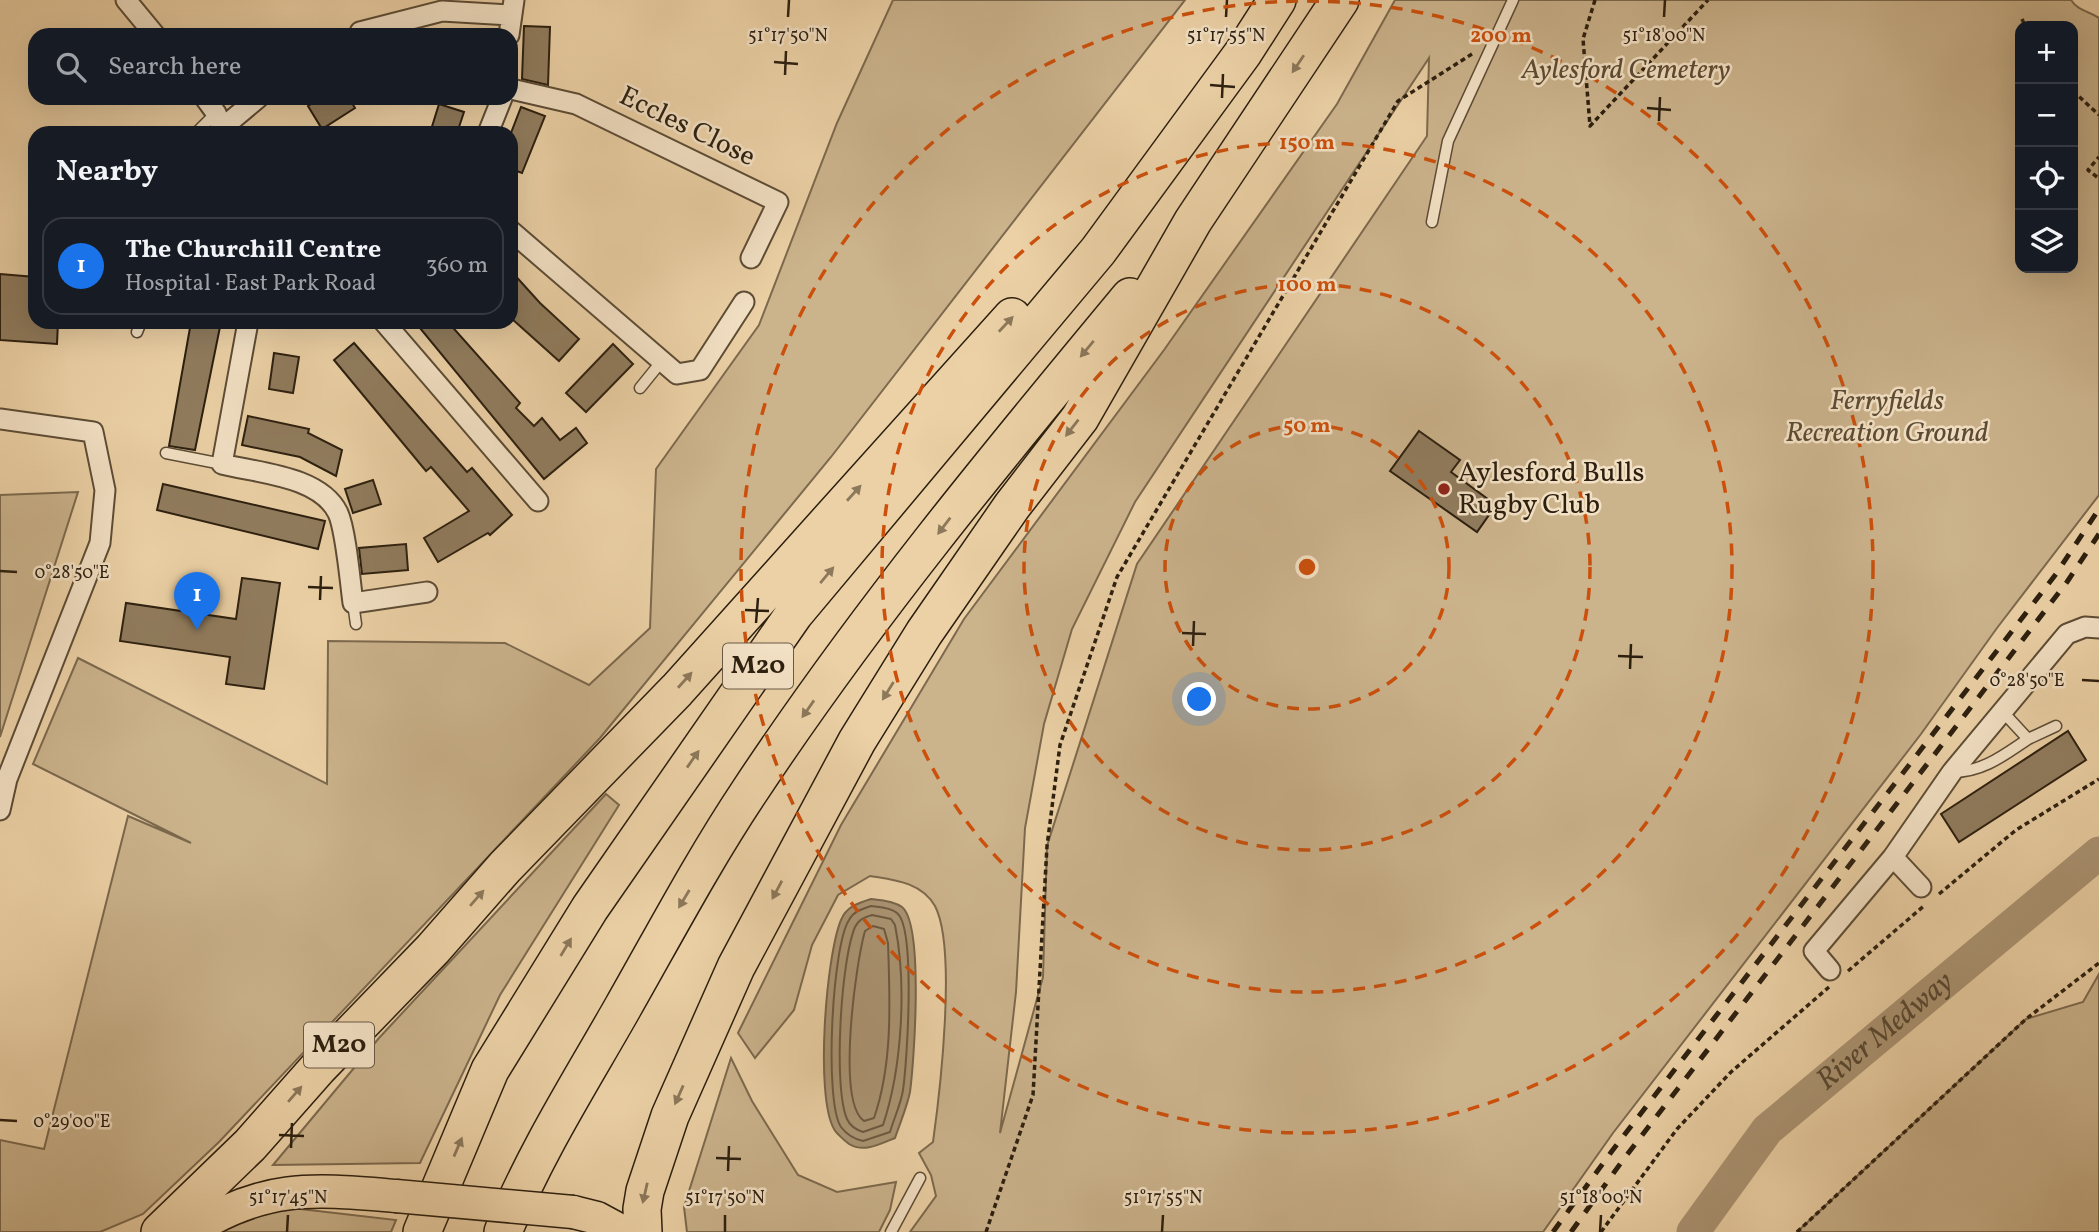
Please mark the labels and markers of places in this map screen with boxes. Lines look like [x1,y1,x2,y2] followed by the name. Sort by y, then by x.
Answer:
[1458,454,1644,525] place label: Aylesford Bulls Rugby Club
[1436,481,1452,497] marker: Aylesford Bulls Rugby Club
[1295,555,1319,579] centre of rings
[174,572,220,630] pin: 1

